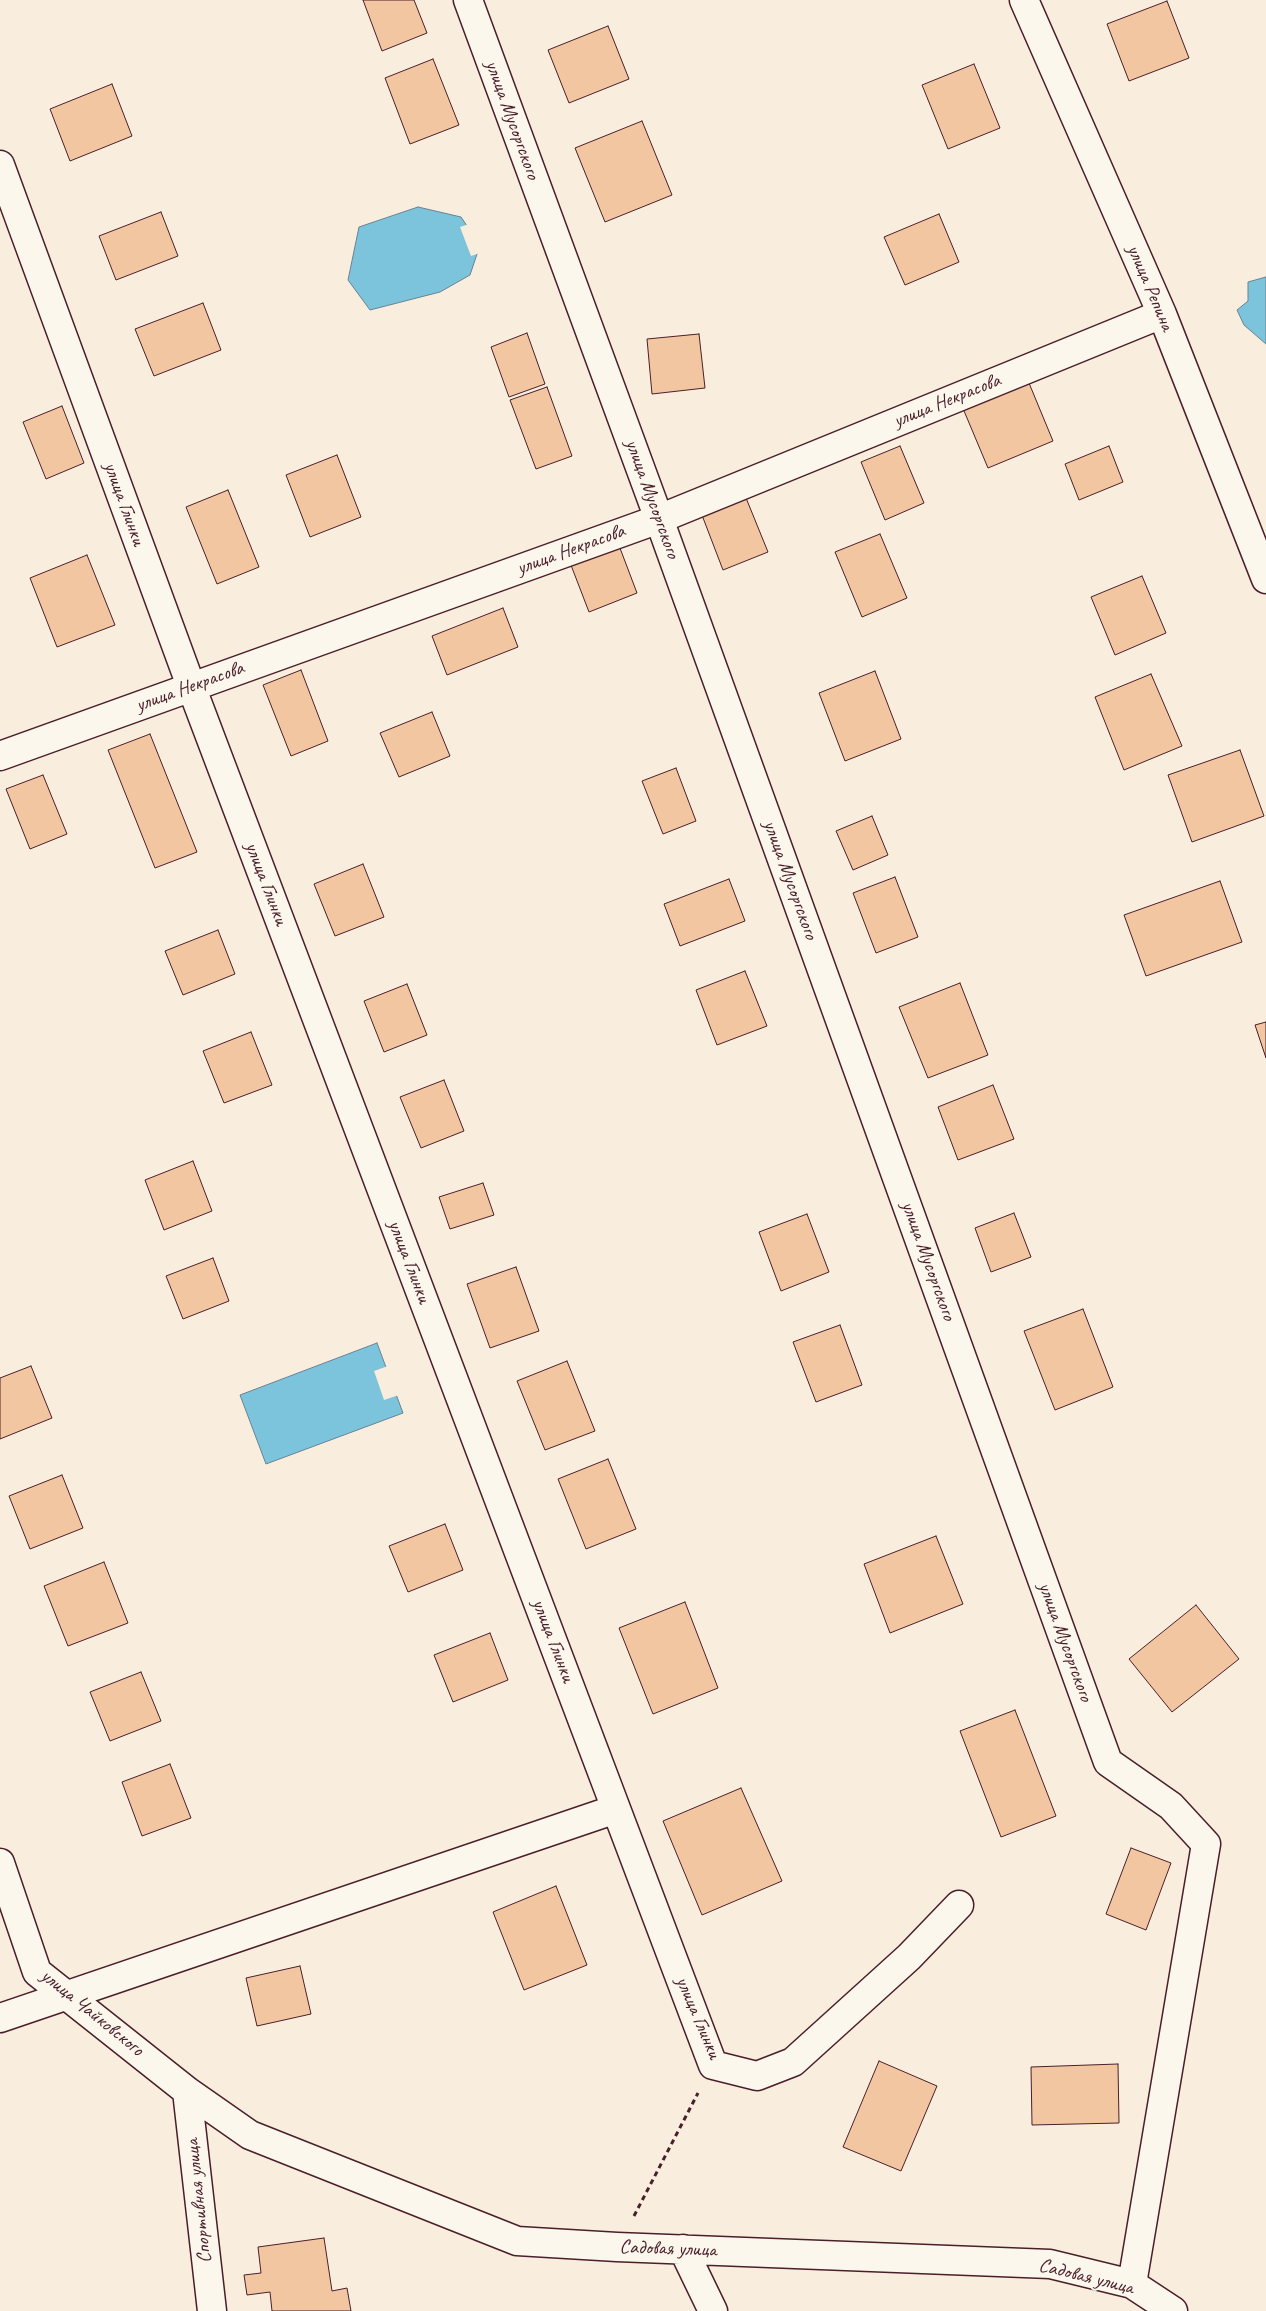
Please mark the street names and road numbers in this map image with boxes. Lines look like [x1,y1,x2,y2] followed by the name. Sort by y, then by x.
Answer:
[479,57,545,183] street label: улица Мусоргского
[1121,241,1179,335] street label: улица Репина
[890,369,1004,433] street label: улица Некрасова
[619,436,685,562] street label: улица Мусоргского
[98,459,150,549] street label: улица Глинки
[514,519,628,581] street label: улица Некрасова
[133,656,247,718] street label: улица Некрасова
[757,817,823,943] street label: улица Мусоргского
[239,839,293,929] street label: улица Глинки
[895,1198,961,1324] street label: улица Мусоргского
[382,1217,436,1307] street label: улица Глинки
[1032,1579,1098,1705] street label: улица Мусоргского
[526,1596,580,1686] street label: улица Глинки
[36,1964,148,2062] street label: улица Чайковского
[670,1973,726,2063] street label: улица Глинки
[181,2138,217,2264] street label: Спортивная улица
[619,2235,717,2263] street label: Садовая улица
[1036,2254,1136,2300] street label: Садовая улица

